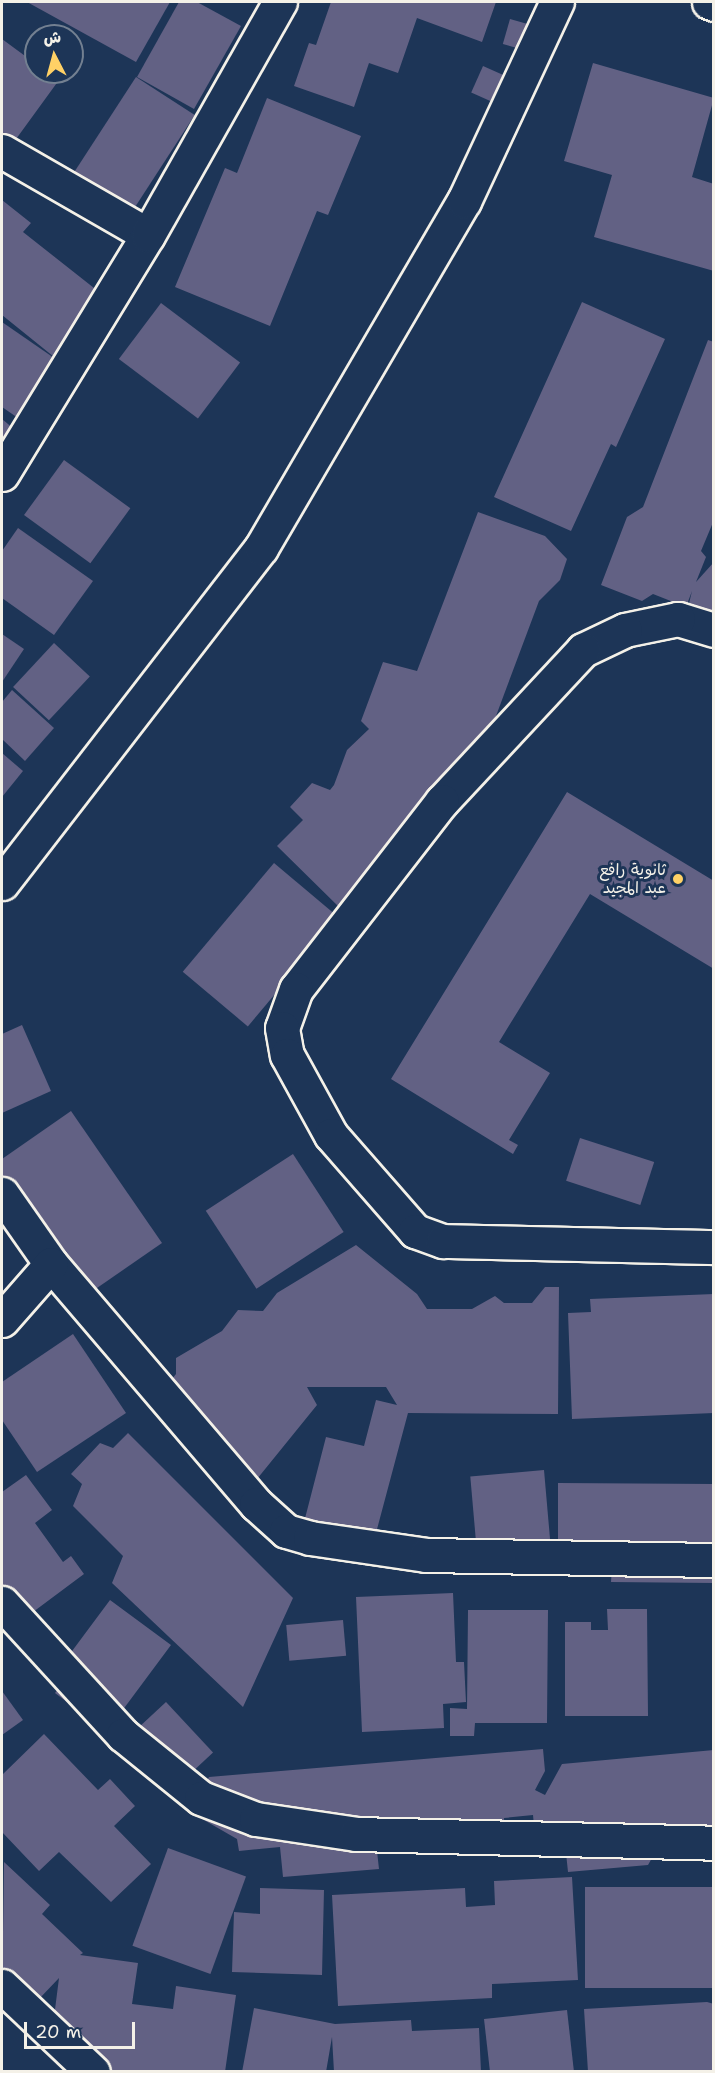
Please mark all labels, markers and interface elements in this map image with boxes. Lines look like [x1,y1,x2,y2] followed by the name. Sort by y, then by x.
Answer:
[24,24,84,84] north arrow
[42,26,62,49] text: ش
[599,860,666,898] place label: ثانوية رافع عبد المجيد
[671,872,685,886] marker: ثانوية رافع عبد المجيد
[27,2010,138,2048] scale bar
[35,2020,81,2044] text: 20 m

